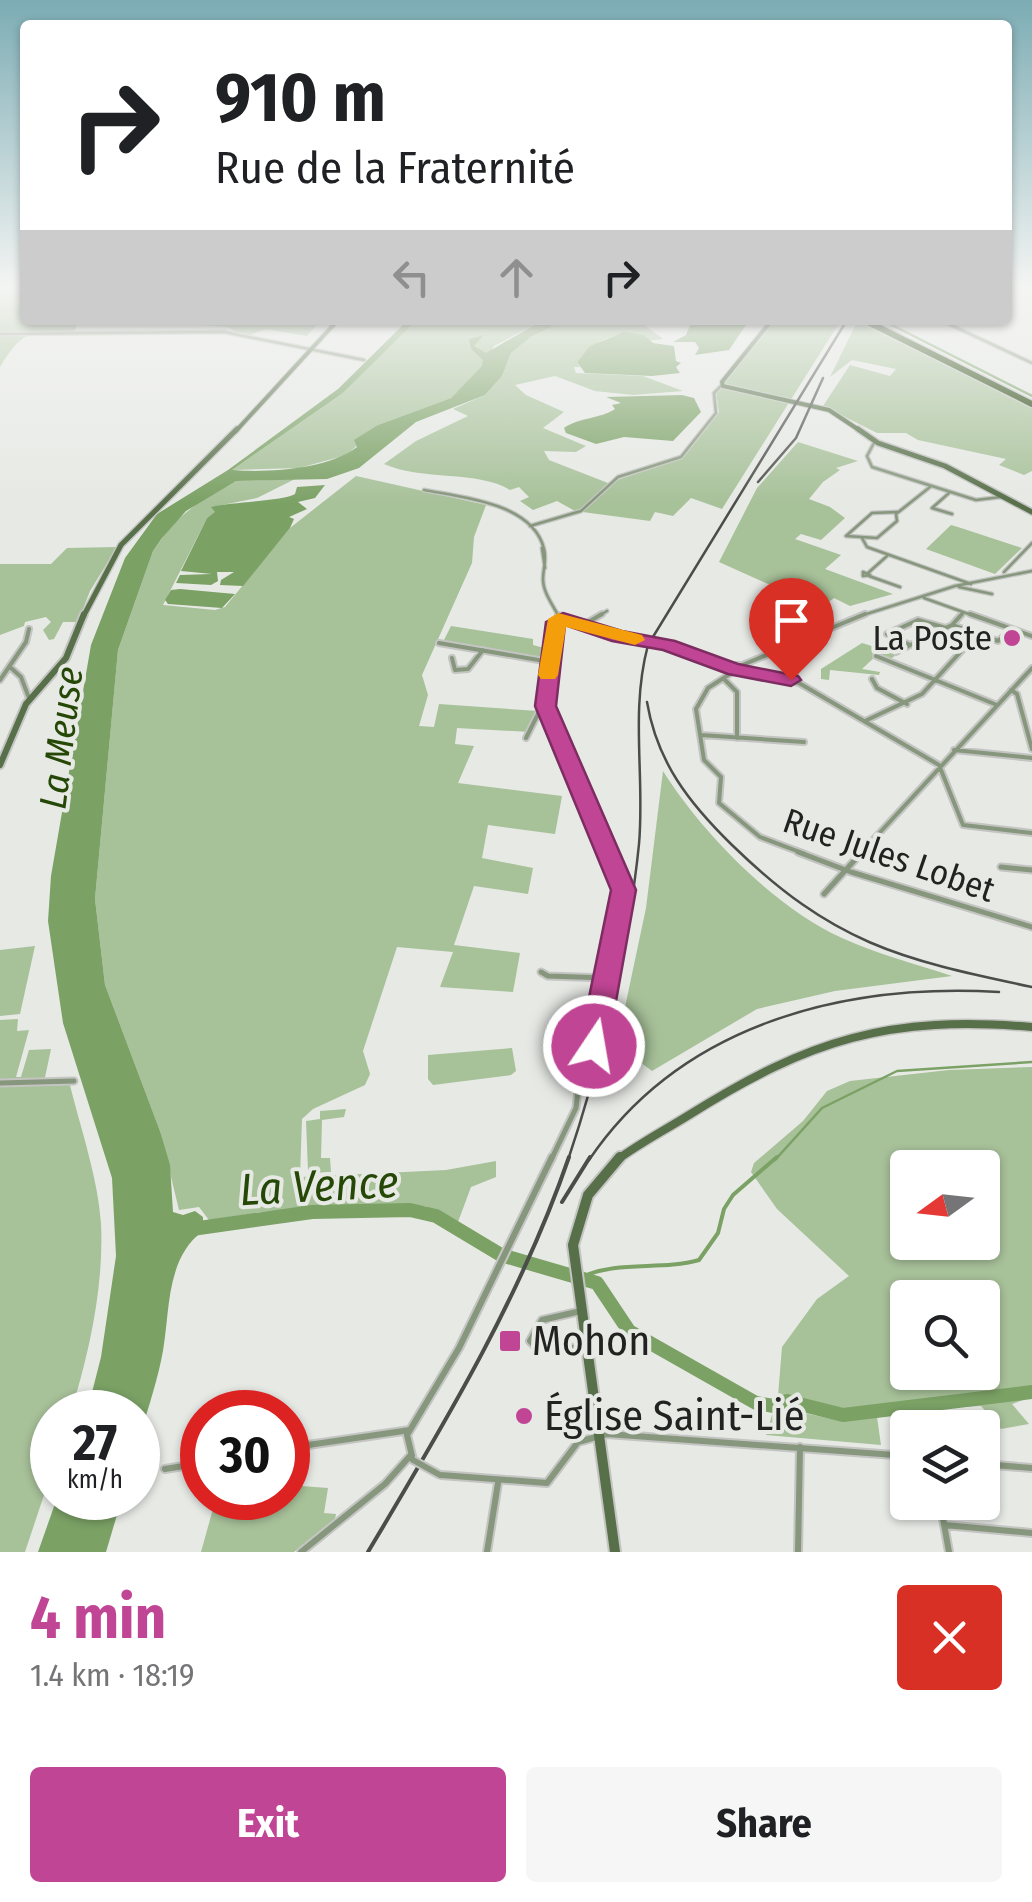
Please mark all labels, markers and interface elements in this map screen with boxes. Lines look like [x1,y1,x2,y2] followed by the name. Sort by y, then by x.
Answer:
[215,56,386,140] text: 910 m
[50,60,180,190] icon: right
[215,141,575,195] text: Rue de la Fraternité
[384,250,439,305] icon: left
[489,250,544,305] icon: ahead
[594,250,649,305] icon: right
[749,578,834,681] pin
[764,593,819,648] icon: arrive
[873,617,992,659] place label: La Poste
[1001,627,1023,649] marker: La Poste
[29,664,93,812] water label: La Meuse
[778,799,1001,911] street label: Rue Jules Lobet
[542,994,646,1098] position arrow
[890,1150,1000,1260] north arrow
[890,1150,1000,1520] map controls
[238,1155,400,1217] water label: La Vence
[890,1280,1000,1390] button: search
[532,1316,650,1366] place label: Mohon
[497,1328,523,1354] marker: Mohon
[180,1390,310,1520] speed limit sign: 30
[544,1391,804,1441] place label: Église Saint-Lié
[513,1405,535,1427] marker: Église Saint-Lié
[890,1410,1000,1520] button: layers
[73,1413,117,1473] text: 27
[67,1465,123,1495] text: km/h
[30,1582,166,1654] text: 4 min
[897,1585,1002,1690] button: close
[30,1656,195,1694] text: 1.4 km · 18:19
[30,1767,506,1882] button: Exit
[526,1767,1002,1882] button: Share

